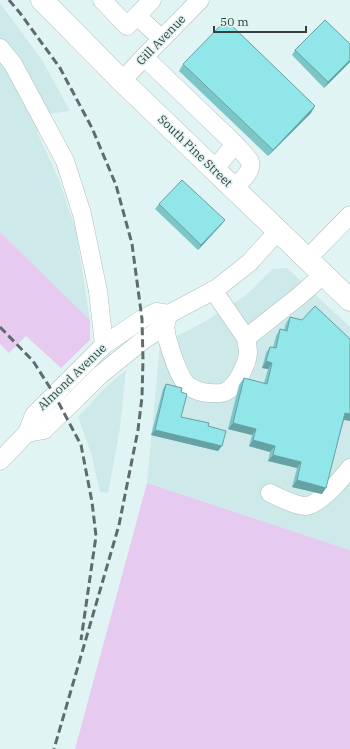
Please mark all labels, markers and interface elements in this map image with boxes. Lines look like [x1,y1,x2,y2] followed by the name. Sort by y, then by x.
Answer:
[214,8,306,34] scale bar
[133,11,188,68] street label: Gill Avenue
[220,14,249,29] text: 50 m
[155,111,236,190] street label: South Pine Street
[34,340,109,413] street label: Almond Avenue

